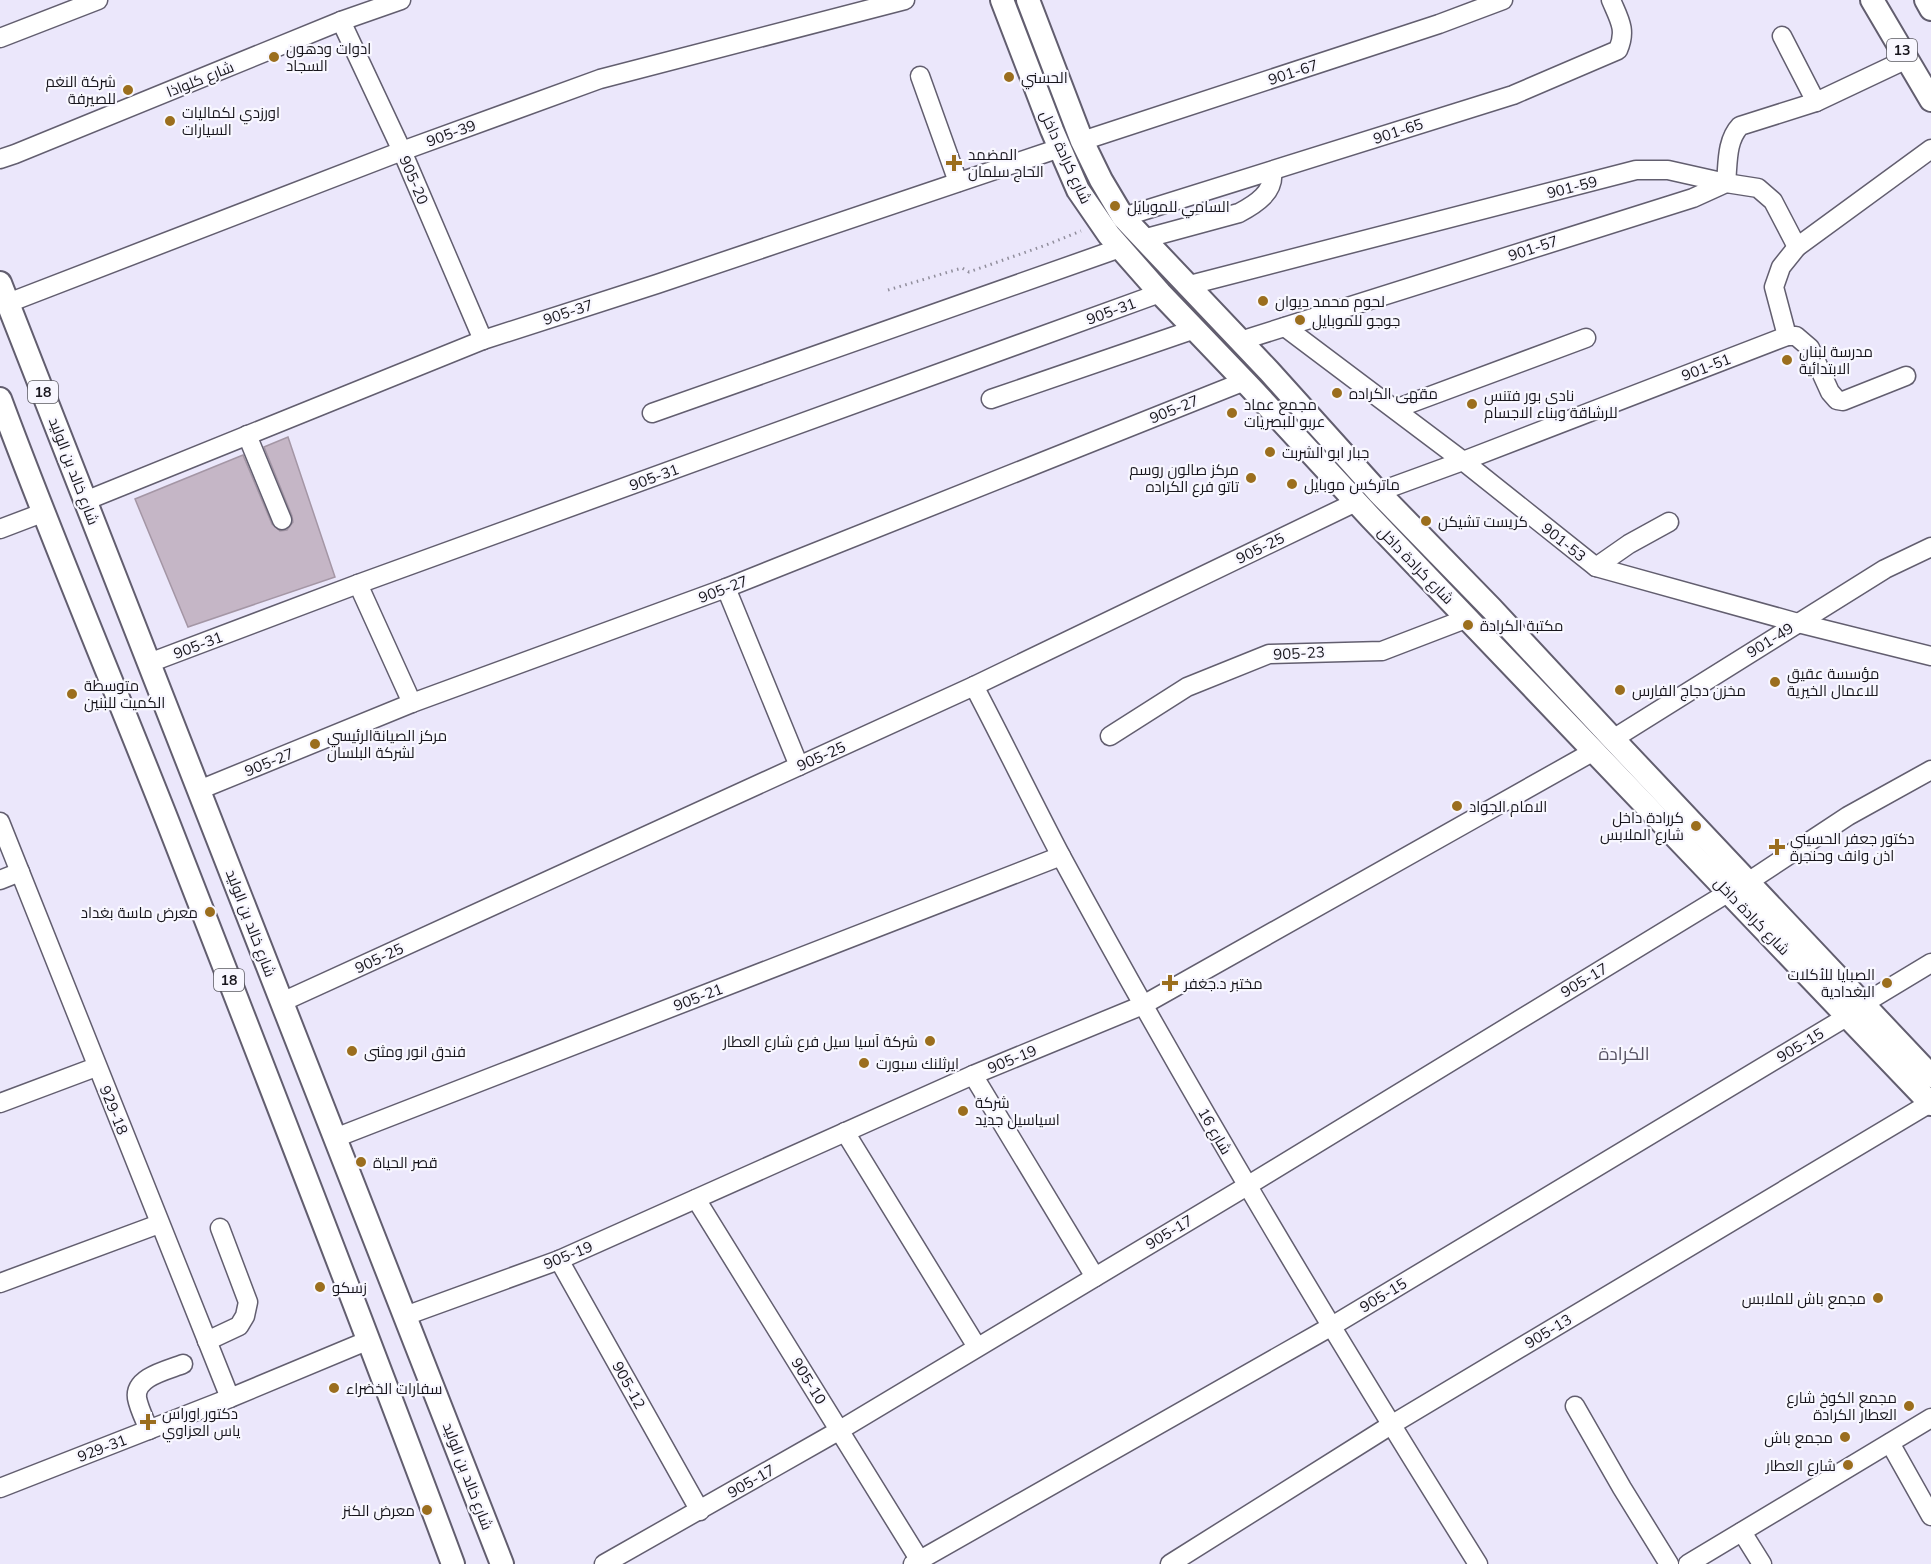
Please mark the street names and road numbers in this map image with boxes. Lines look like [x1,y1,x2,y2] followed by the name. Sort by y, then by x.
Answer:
[1887,39,1917,61] road number: 13
[1266,55,1320,89] street label: 901-67
[164,57,237,103] street label: شارع كلواذا
[1034,107,1096,208] street label: شارع كرادة داخل
[1371,114,1425,148] street label: 901-65
[424,115,478,151] street label: 905-39
[395,153,433,207] street label: 905-20
[1545,172,1599,202] street label: 901-59
[1506,231,1560,265] street label: 901-57
[1084,293,1138,329] street label: 905-31
[541,295,595,329] street label: 905-37
[1679,349,1733,385] street label: 901-51
[28,381,58,403] road number: 18
[1147,391,1201,427] street label: 905-27
[43,415,103,528] street label: شارع خالد بن الوليد
[627,459,681,495] street label: 905-31
[1538,518,1590,566] street label: 901-53
[1373,522,1458,609] street label: شارع كرادة داخل
[1233,528,1287,568] street label: 905-25
[696,571,750,607] street label: 905-27
[1743,618,1797,662] street label: 901-49
[171,627,225,663] street label: 905-31
[1273,642,1325,664] street label: 905-23
[794,737,848,775] street label: 905-25
[242,744,296,780] street label: 905-27
[220,867,280,980] street label: شارع خالد بن الوليد
[1709,873,1794,960] street label: شارع كرادة داخل
[352,939,406,977] street label: 905-25
[1557,959,1611,1001] street label: 905-17
[214,969,244,991] road number: 18
[671,979,725,1015] street label: 905-21
[1773,1024,1827,1066] street label: 905-15
[985,1041,1039,1077] street label: 905-19
[96,1083,132,1137] street label: 929-18
[1192,1104,1236,1159] street label: شارع 16
[1142,1211,1196,1253] street label: 905-17
[541,1237,595,1273] street label: 905-19
[1356,1274,1410,1316] street label: 905-15
[1521,1310,1575,1352] street label: 905-13
[787,1354,831,1408] street label: 905-10
[608,1358,650,1412] street label: 905-12
[437,1420,497,1533] street label: شارع خالد بن الوليد
[75,1430,129,1466] street label: 929-31
[724,1460,778,1502] street label: 905-17

